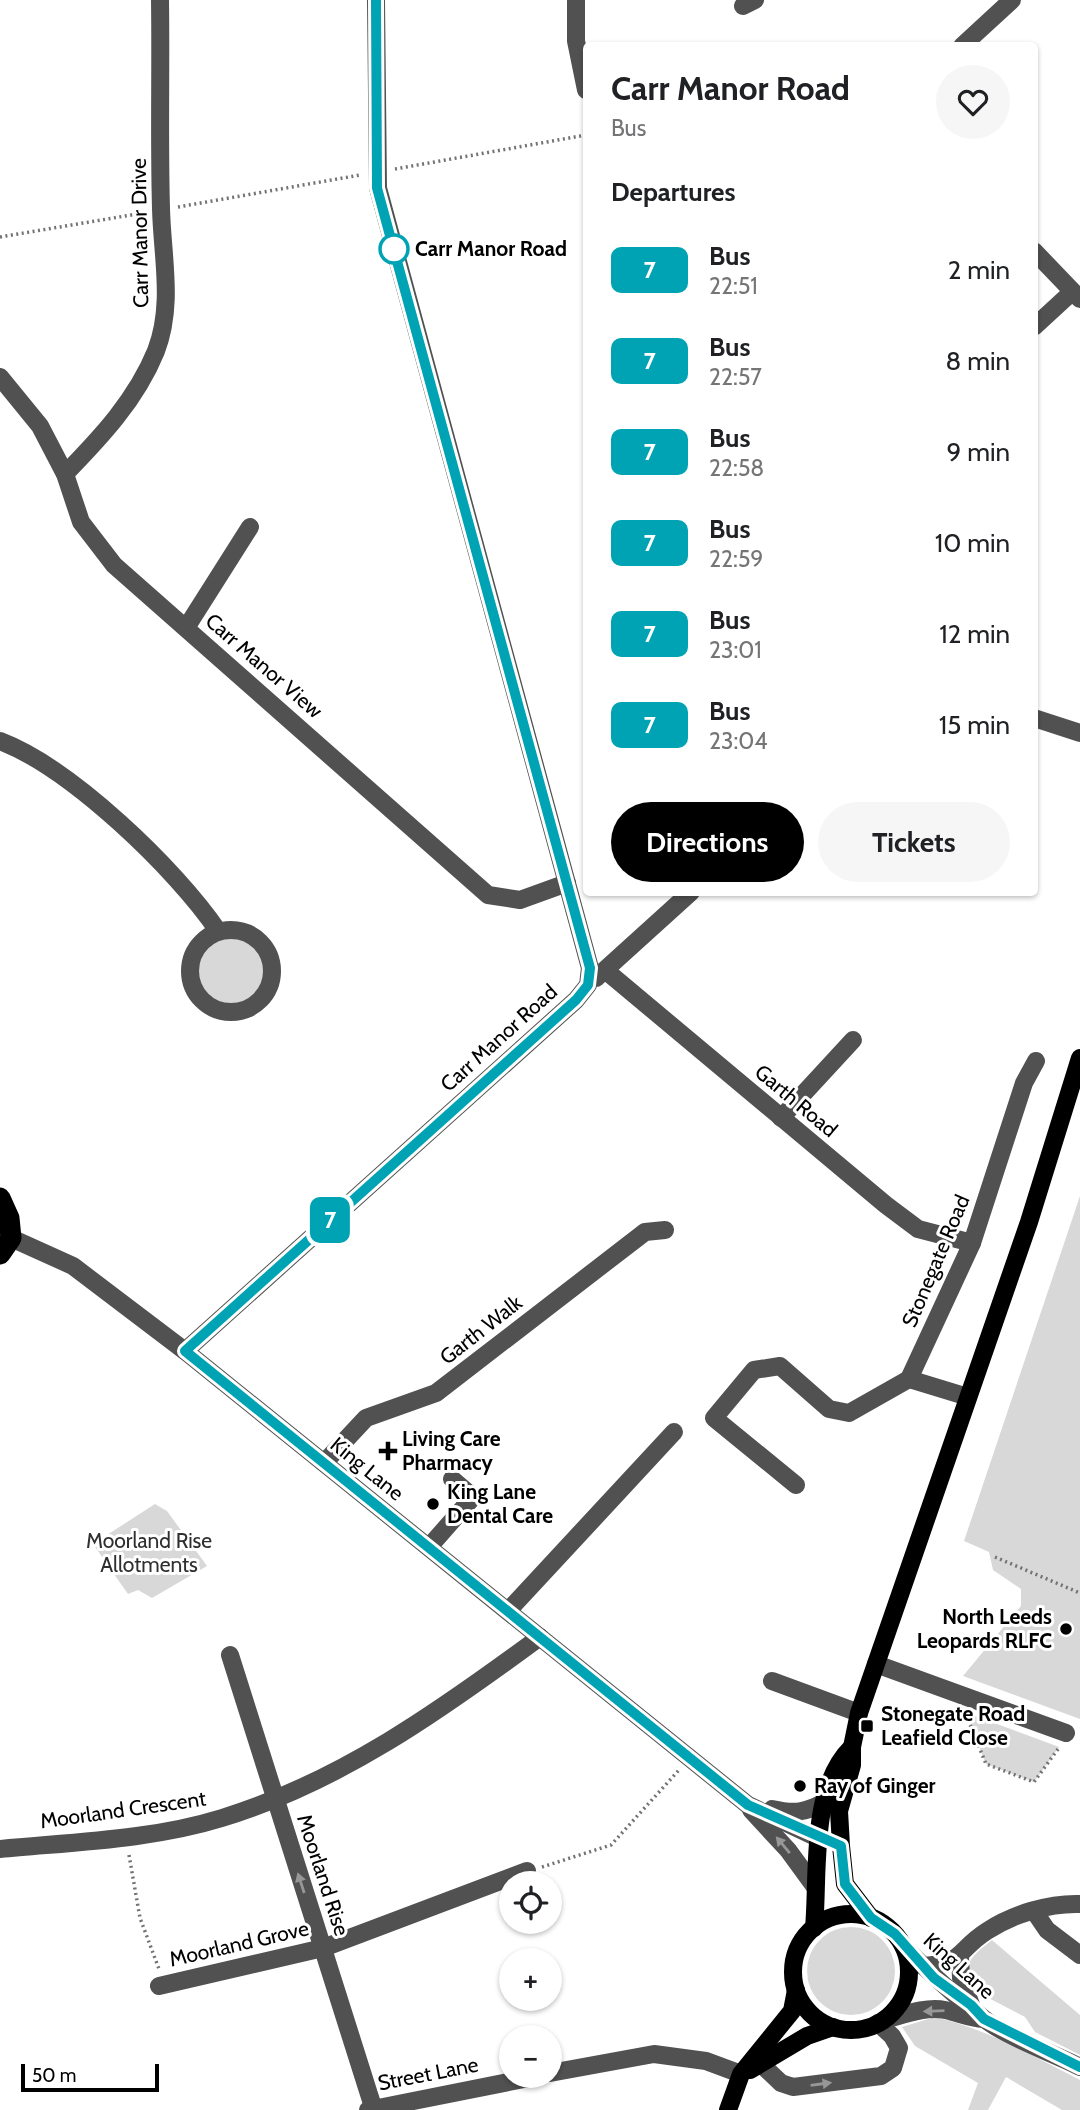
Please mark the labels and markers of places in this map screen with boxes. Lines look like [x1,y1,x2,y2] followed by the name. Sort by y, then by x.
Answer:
[379,234,409,264] marker: Carr Manor Road
[415,236,567,261] place label: Carr Manor Road
[402,1426,501,1475] place label: Living Care Pharmacy
[380,1443,396,1459] marker: Living Care Pharmacy
[447,1479,553,1528] place label: King Lane Dental Care
[425,1496,441,1512] marker: King Lane Dental Care
[917,1604,1052,1653] place label: North Leeds Leopards RLFC
[1058,1621,1074,1637] marker: North Leeds Leopards RLFC
[881,1701,1025,1750] place label: Stonegate Road Leafield Close
[859,1718,875,1734] marker: Stonegate Road Leafield Close
[814,1773,935,1798] place label: Ray of Ginger
[792,1778,808,1794] marker: Ray of Ginger

